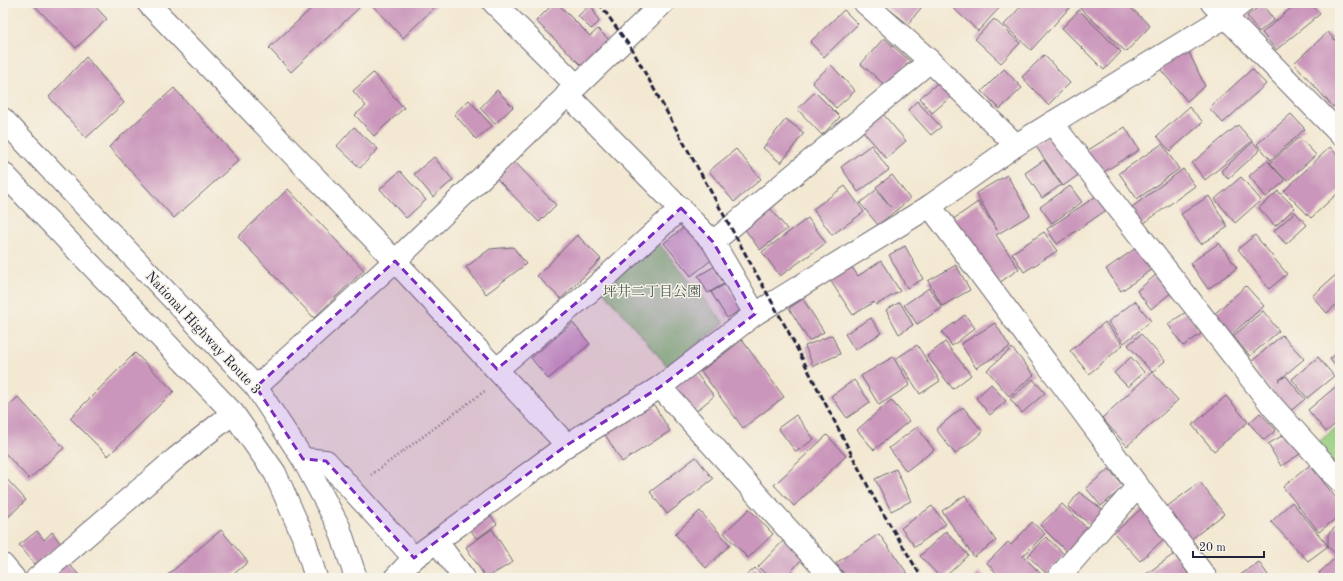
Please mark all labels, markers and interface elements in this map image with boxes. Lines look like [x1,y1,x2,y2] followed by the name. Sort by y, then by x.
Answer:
[143,269,263,397] street label: National Highway Route 3
[603,284,701,299] park label: 坪井二丁目公園
[1193,533,1264,559] scale bar
[1199,542,1226,554] text: 20 m

